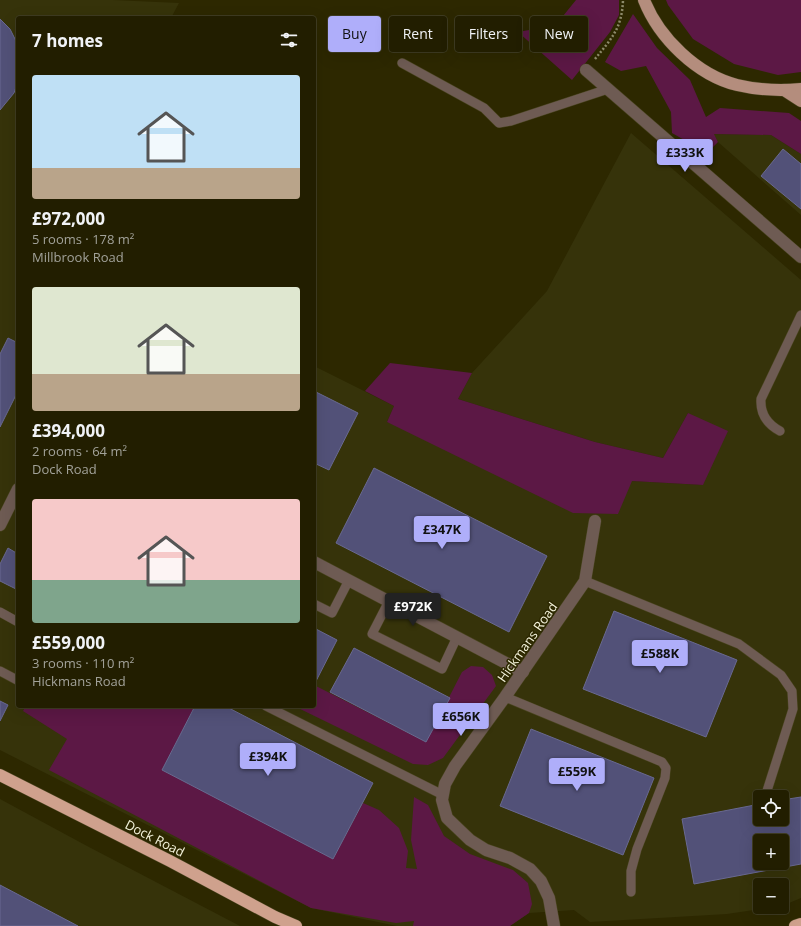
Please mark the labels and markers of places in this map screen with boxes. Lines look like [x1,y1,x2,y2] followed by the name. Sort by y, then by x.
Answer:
[657,139,713,173] pin: £333K
[414,516,470,550] pin: £347K
[385,593,441,627] pin: £972K
[632,640,688,674] pin: £588K
[433,703,489,737] pin: £656K
[240,743,296,777] pin: £394K
[549,758,605,792] pin: £559K

